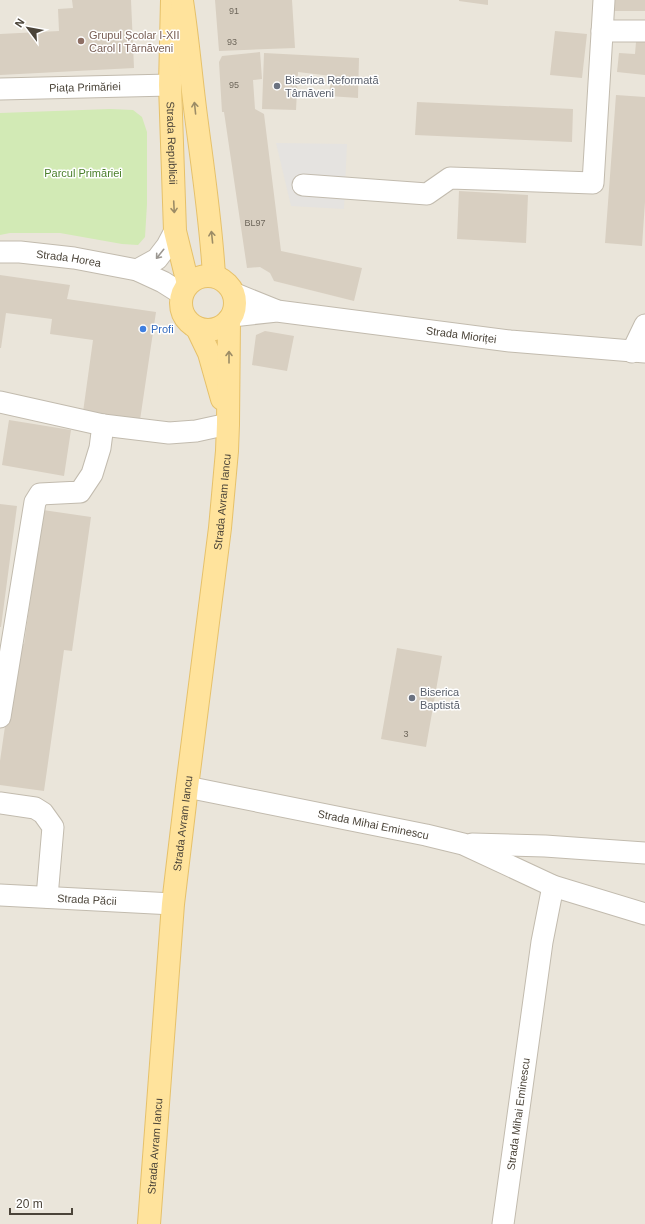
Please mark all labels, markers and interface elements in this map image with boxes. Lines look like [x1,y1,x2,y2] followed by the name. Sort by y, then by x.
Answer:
[229,6,239,16] house number: 91
[8,8,48,48] north arrow
[12,16,27,29] text: N
[89,29,179,54] place label: Grupul Școlar I-XII Carol I Târnăveni
[76,36,86,46] marker: Grupul Școlar I-XII Carol I Târnăveni
[227,37,237,47] house number: 93
[285,74,379,99] place label: Biserica Reformată Târnăveni
[49,80,121,94] street label: Piața Primăriei
[229,80,239,90] house number: 95
[272,81,282,91] marker: Biserica Reformată Târnăveni
[165,101,179,185] street label: Strada Republicii
[192,102,199,115] one-way arrow
[44,167,122,179] park label: Parcul Primăriei
[170,200,178,213] one-way arrow
[244,218,266,228] house number: BL97
[208,231,215,244] one-way arrow
[35,248,103,269] street label: Strada Horea
[156,249,165,260] one-way arrow
[151,323,174,335] place label: Profi
[138,324,148,334] marker: Profi
[425,324,497,345] street label: Strada Mioriței
[225,351,233,364] one-way arrow
[211,453,233,551] street label: Strada Avram Iancu
[420,686,461,711] place label: Biserica Baptistă
[407,693,417,703] marker: Biserica Baptistă
[403,729,409,739] house number: 3
[171,775,194,872] street label: Strada Avram Iancu
[317,807,430,841] street label: Strada Mihai Eminescu
[57,892,117,907] street label: Strada Păcii
[505,1057,532,1171] street label: Strada Mihai Eminescu
[145,1098,164,1195] street label: Strada Avram Iancu
[10,1190,72,1216] scale bar
[16,1197,43,1211] text: 20 m

